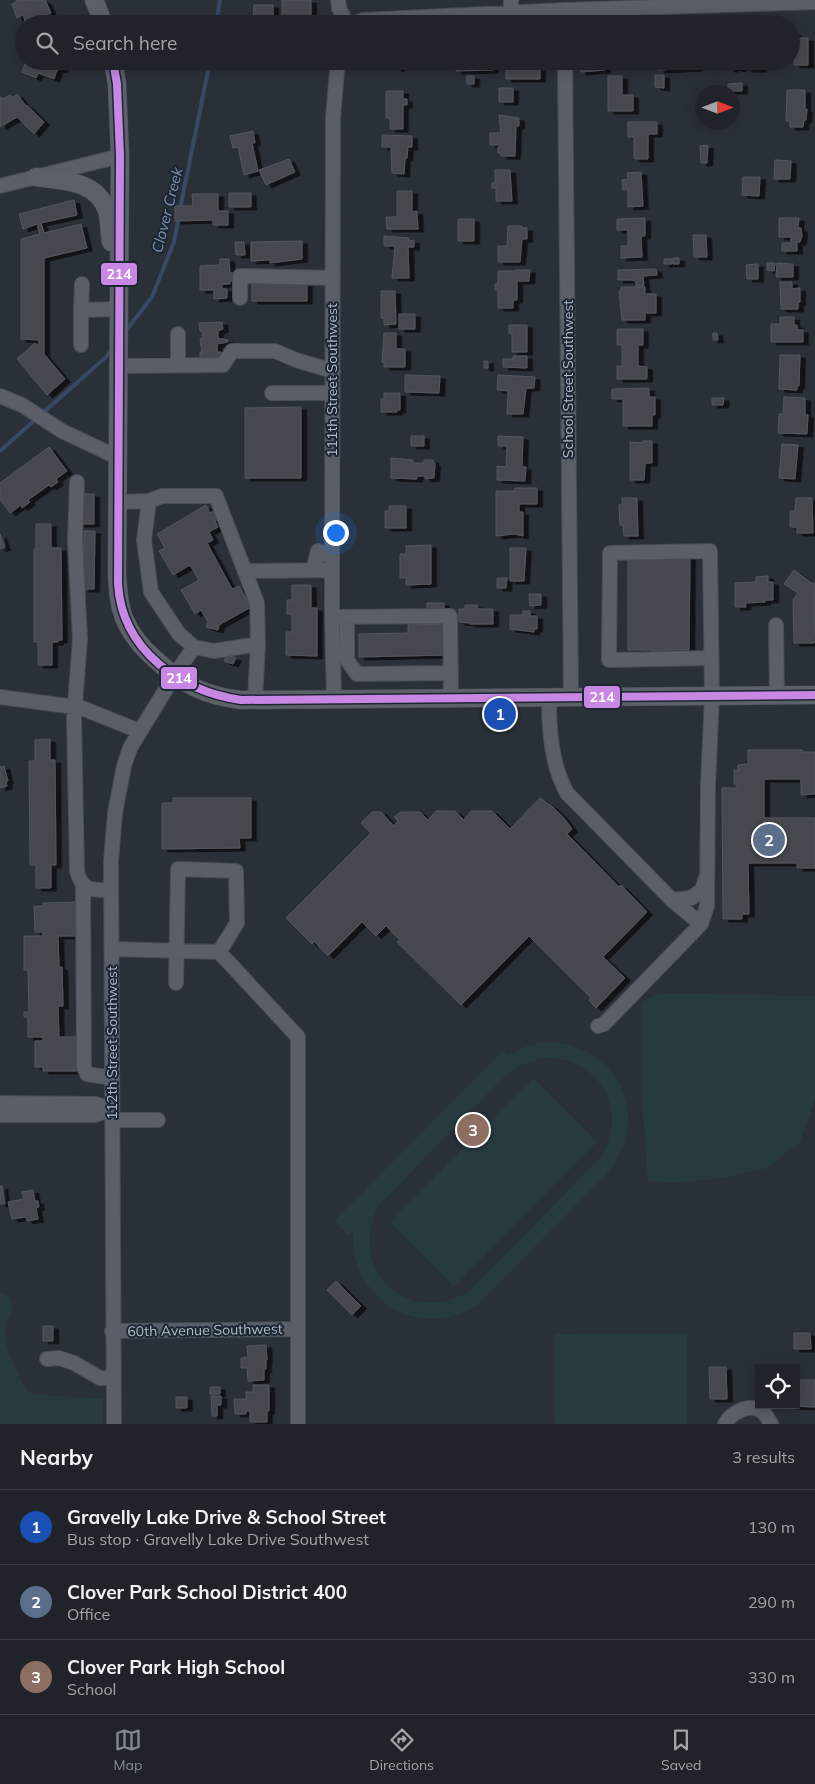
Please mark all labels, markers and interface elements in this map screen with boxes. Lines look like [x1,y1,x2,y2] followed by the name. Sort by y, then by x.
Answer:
[15,15,800,70] search box
[33,29,61,57] icon: search
[73,31,177,55] text: Search here
[695,85,740,130] north arrow
[147,164,187,255] water label: Clover Creek
[100,262,138,286] line badge: 214
[106,265,132,283] text: 214
[559,300,577,458] street label: School Street Southwest
[323,303,341,457] street label: 111th Street Southwest
[323,520,349,546] your location
[160,666,198,690] line badge: 214
[166,669,192,687] text: 214
[583,685,621,709] line badge: 214
[589,688,615,706] text: 214
[484,695,516,733] pin: 1
[753,821,785,859] pin: 2
[103,966,121,1120] street label: 112th Street Southwest
[457,1111,489,1149] pin: 3
[127,1320,283,1340] street label: 60th Avenue Southwest
[755,1364,800,1409] map controls
[755,1364,800,1409] button: locate
[20,1444,93,1470] text: Nearby
[732,1447,795,1467] text: 3 results
[67,1505,386,1529] text: Gravelly Lake Drive & School Street
[31,1517,41,1537] text: 1
[748,1517,795,1537] text: 130 m
[67,1529,369,1549] text: Bus stop · Gravelly Lake Drive Southwest
[67,1580,347,1604] text: Clover Park School District 400
[31,1592,41,1612] text: 2
[748,1592,795,1612] text: 290 m
[67,1604,110,1624] text: Office
[67,1655,285,1679] text: Clover Park High School
[31,1667,41,1687] text: 3
[748,1667,795,1687] text: 330 m
[67,1679,116,1699] text: School
[114,1726,142,1774] tab: Map
[369,1726,434,1774] tab: Directions
[661,1726,701,1774] tab: Saved

